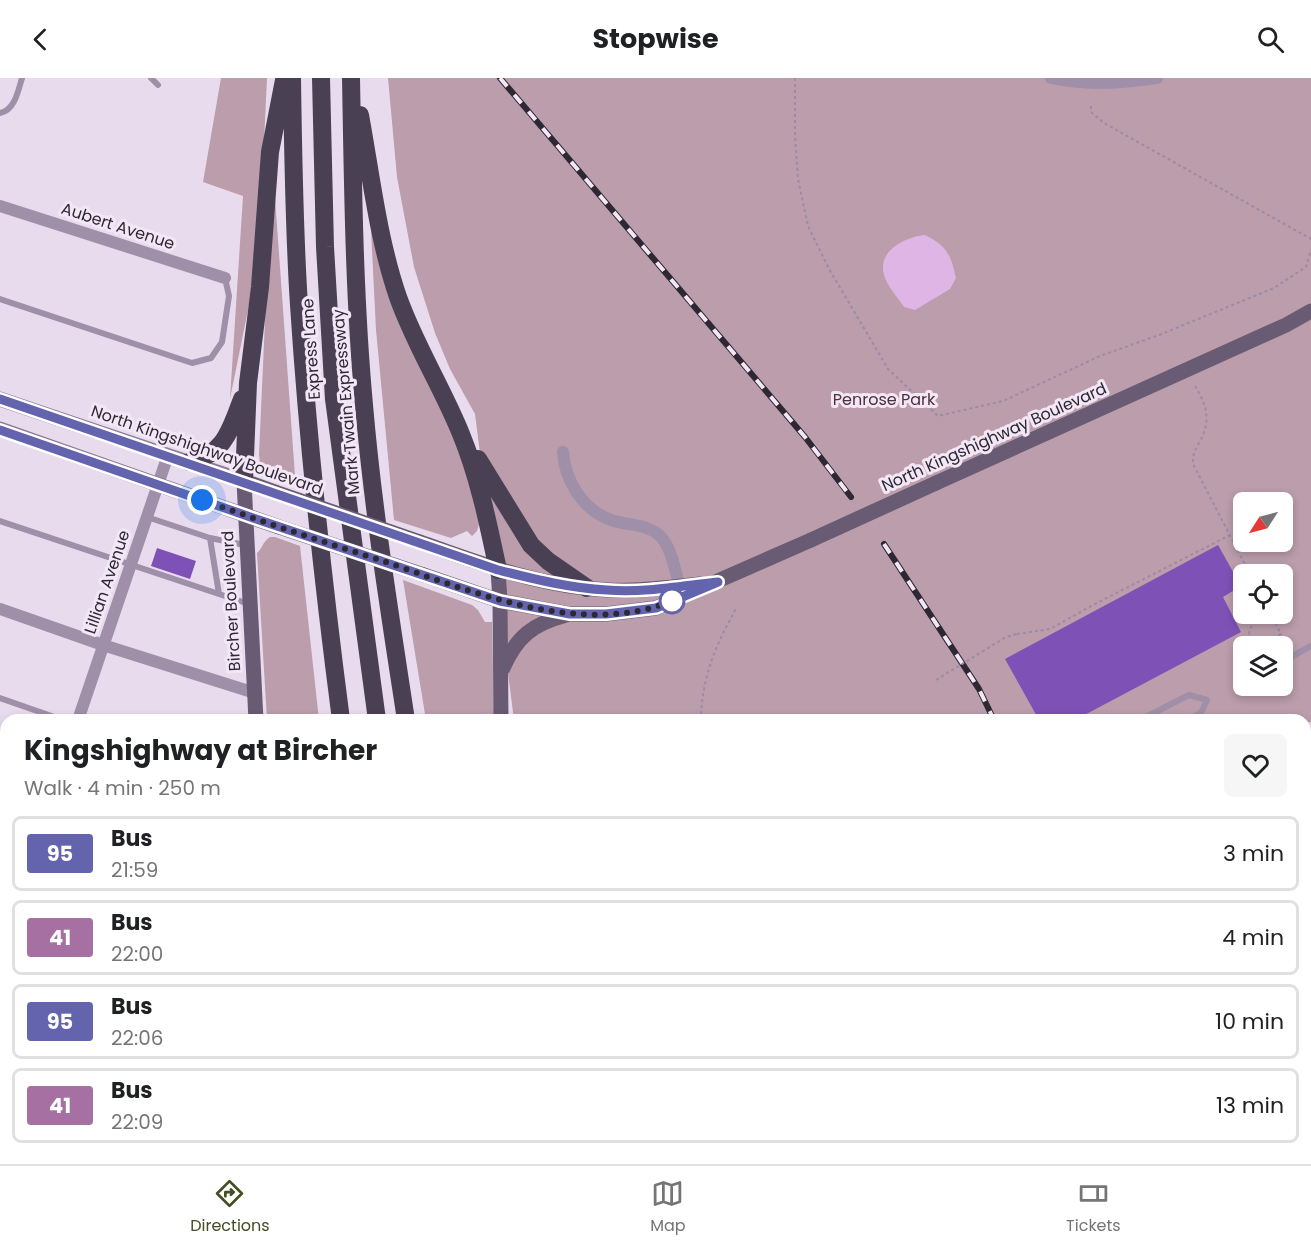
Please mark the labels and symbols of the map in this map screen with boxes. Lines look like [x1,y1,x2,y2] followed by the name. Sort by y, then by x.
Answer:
[58,197,178,255] street label: Aubert Avenue
[296,298,326,400] street label: Express Lane
[326,308,366,496] street label: Mark Twain Expressway
[878,377,1110,497] street label: North Kingshighway Boulevard
[833,388,936,411] park label: Penrose Park
[88,399,326,501] street label: North Kingshighway Boulevard
[187,485,217,515] your location
[1233,492,1293,552] north arrow
[79,527,135,637] street label: Lillian Avenue
[216,530,246,672] street label: Bircher Boulevard
[659,588,685,614] unlabelled marker

